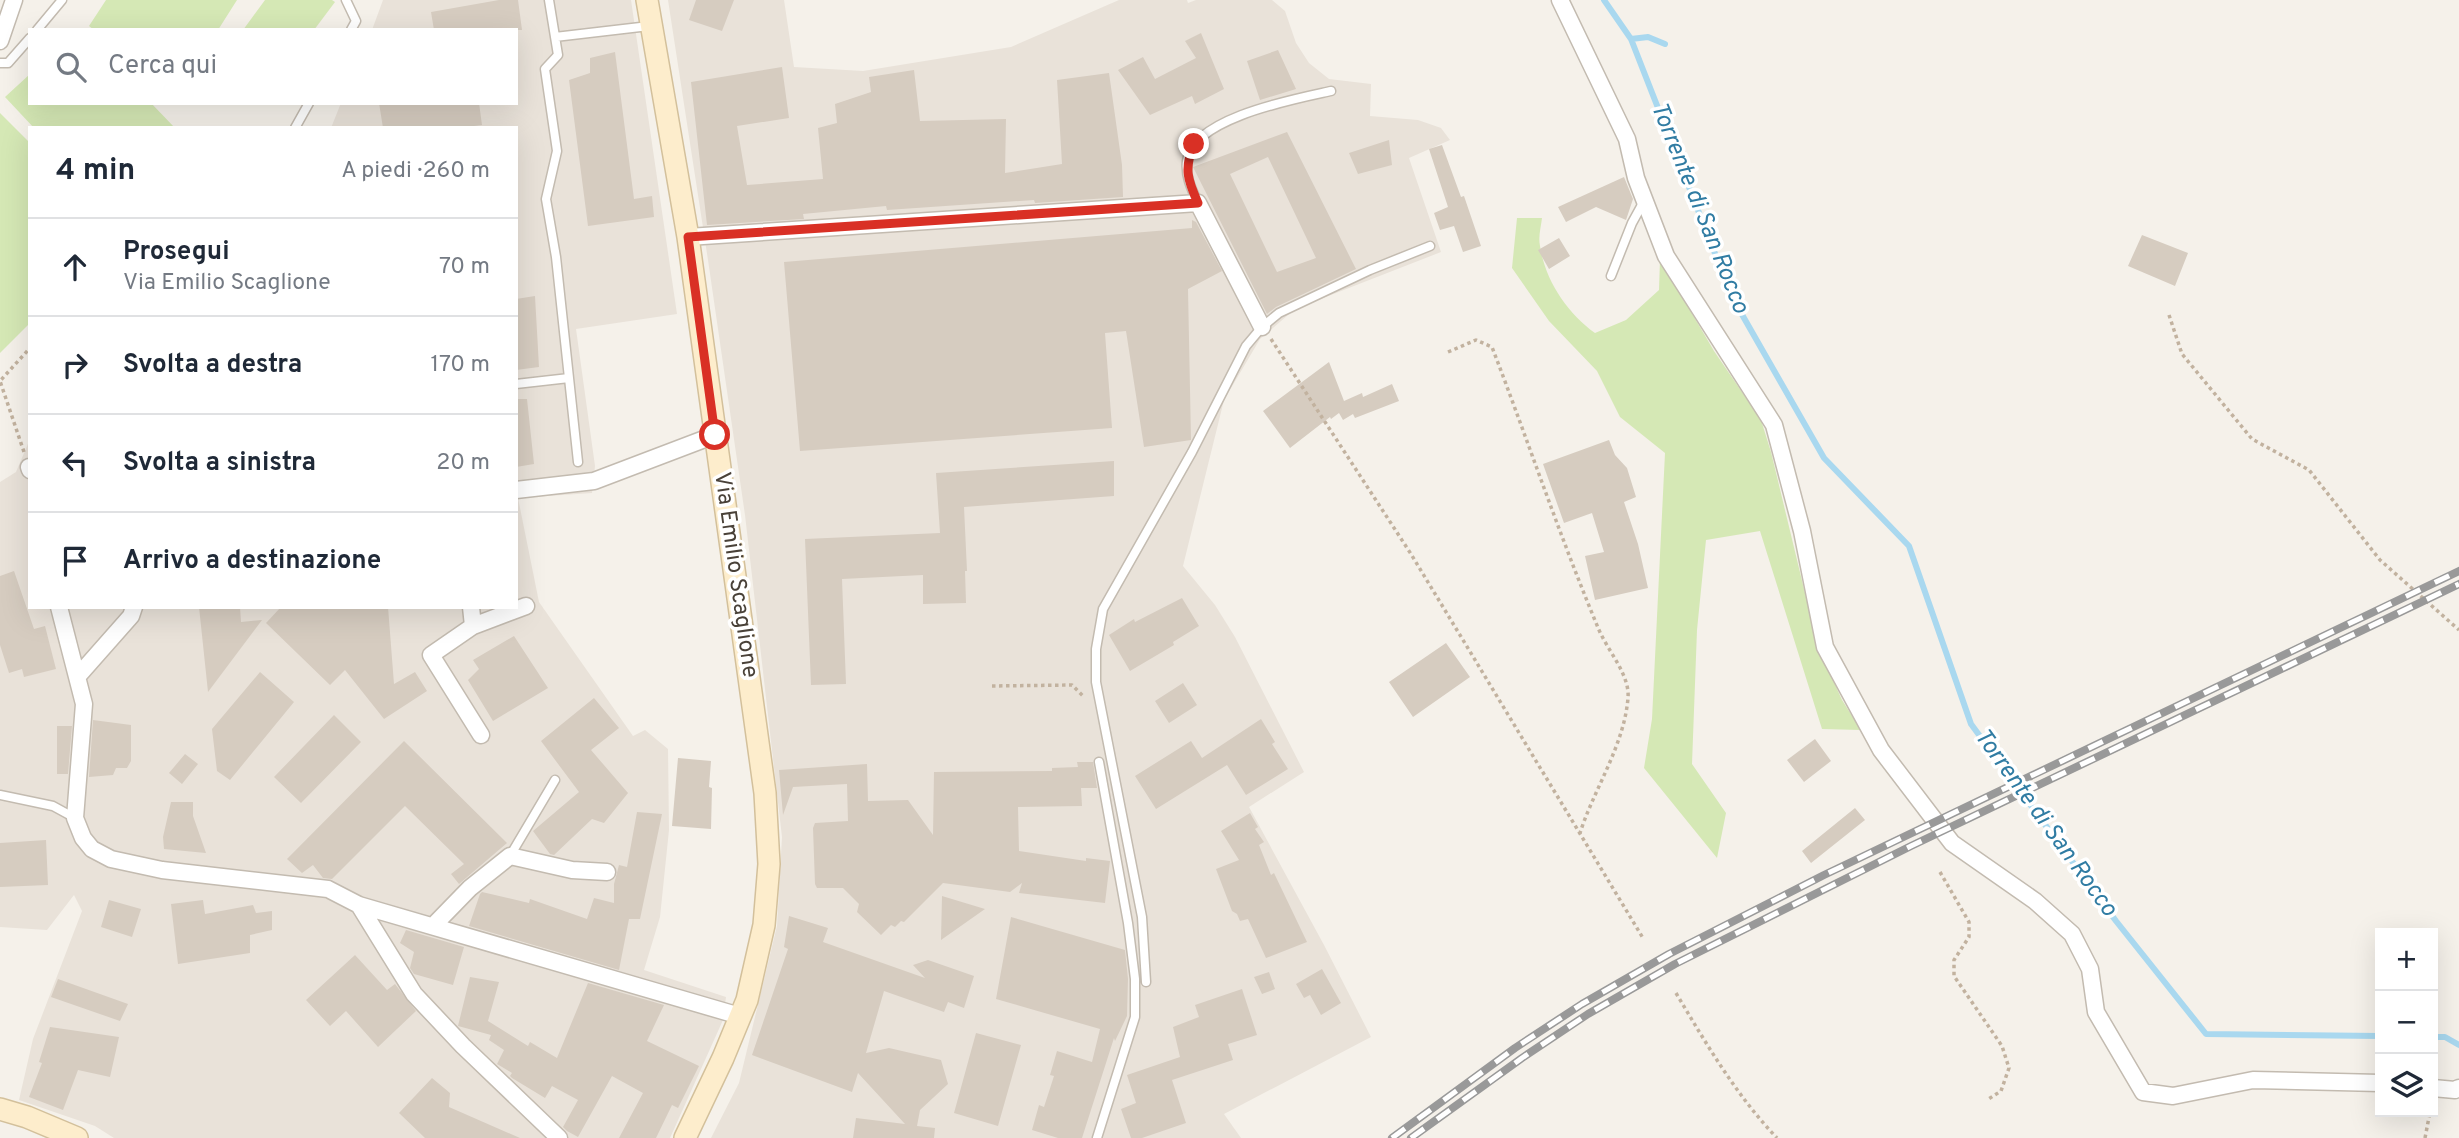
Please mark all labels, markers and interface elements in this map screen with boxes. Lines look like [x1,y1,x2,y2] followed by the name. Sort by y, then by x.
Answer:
[28,28,518,105] search box
[52,48,90,86] icon: search
[108,50,217,83] text: Cerca qui
[1643,98,1755,318] water label: Torrente di San Rocco
[1178,128,1209,159] route end
[56,153,135,190] text: 4 min
[341,157,490,186] text: A piedi · 260 m
[123,236,230,269] text: Prosegui
[56,248,94,286] icon: ahead
[439,253,490,282] text: 70 m
[123,269,331,298] text: Via Emilio Scaglione
[56,346,94,384] icon: right
[123,349,302,382] text: Svolta a destra
[431,351,490,380] text: 170 m
[699,419,730,450] route start
[56,444,94,482] icon: left
[123,447,316,480] text: Svolta a sinistra
[436,449,490,478] text: 20 m
[706,470,764,680] street label: Via Emilio Scaglione
[56,542,94,580] icon: arrive
[123,545,381,578] text: Arrivo a destinazione
[1967,723,2123,923] water label: Torrente di San Rocco
[2375,928,2438,1117] map controls
[2375,928,2438,991] button: +
[2375,991,2438,1054] button: −
[2375,1054,2438,1117] button: layers

